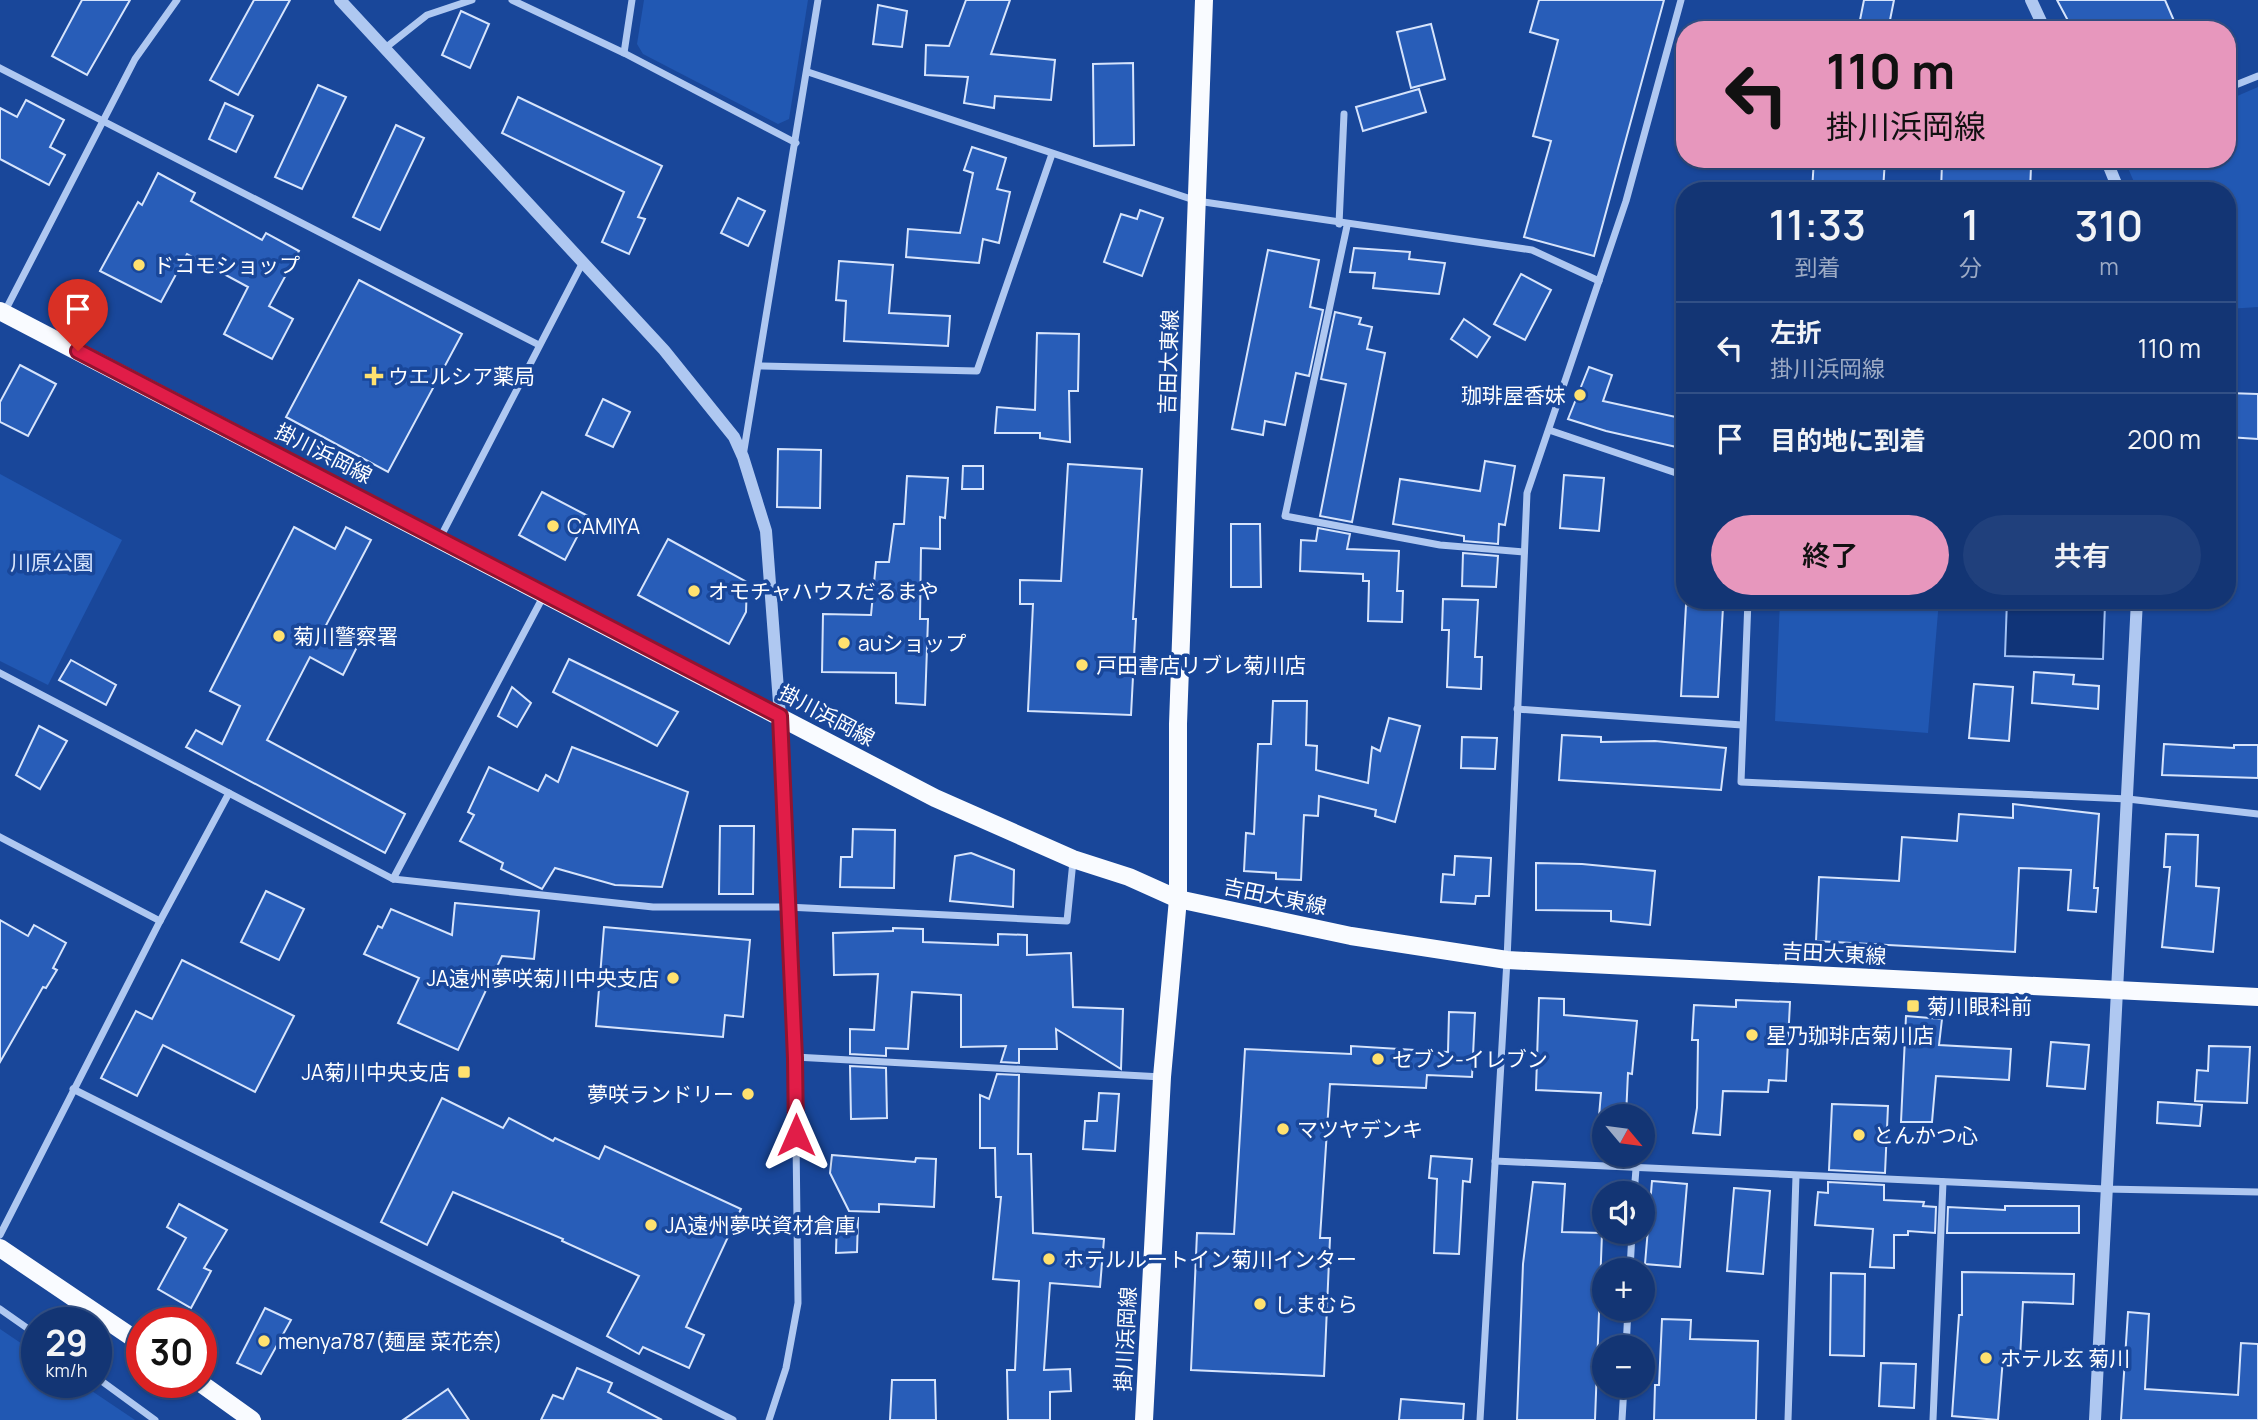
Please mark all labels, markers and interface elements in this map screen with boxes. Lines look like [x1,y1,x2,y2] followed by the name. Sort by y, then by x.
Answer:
[1826,37,1955,104] text: 110 m
[1711,49,1802,140] icon: left
[1826,104,1986,148] text: 掛川浜岡線
[1769,195,1866,253] text: 11:33
[1961,195,1979,253] text: 1
[2075,196,2143,254] text: 310
[2099,250,2119,282] text: m
[153,251,300,279] place label: ドコモショップ
[1794,251,1840,283] text: 到着
[1959,251,1982,283] text: 分
[131,257,147,273] marker: ドコモショップ
[48,279,108,351] pin
[59,290,97,328] icon: arrive
[1152,309,1184,415] street label: 吉田大東線
[1770,314,1822,350] text: 左折
[1711,329,1749,367] icon: left
[2138,330,2201,366] text: 110 m
[1770,352,1885,384] text: 掛川浜岡線
[388,362,535,390] place label: ウエルシア薬局
[366,368,382,384] marker: ウエルシア薬局
[1461,381,1566,409] place label: 珈琲屋香妹
[1572,387,1588,403] marker: 珈琲屋香妹
[271,417,377,489] street label: 掛川浜岡線
[1711,420,1749,458] icon: arrive
[2127,421,2201,457] text: 200 m
[1770,422,1926,458] text: 目的地に到着
[567,512,640,540] place label: CAMIYA
[1711,515,1949,595] button: 終了
[1963,515,2201,595] button: 共有
[545,518,561,534] marker: CAMIYA
[10,548,94,576] park label: 川原公園
[708,577,939,605] place label: オモチャハウスだるまや
[686,583,702,599] marker: オモチャハウスだるまや
[293,622,398,650] place label: 菊川警察署
[271,628,287,644] marker: 菊川警察署
[858,629,966,657] place label: auショップ
[836,635,852,651] marker: auショップ
[1096,651,1306,679] place label: 戸田書店リブレ菊川店
[1074,657,1090,673] marker: 戸田書店リブレ菊川店
[774,678,880,752] street label: 掛川浜岡線
[1221,871,1329,921] street label: 吉田大東線
[1781,936,1887,970] street label: 吉田大東線
[426,964,659,992] place label: JA遠州夢咲菊川中央支店
[665,970,681,986] marker: JA遠州夢咲菊川中央支店
[1927,992,2032,1020] place label: 菊川眼科前
[1905,998,1921,1014] marker: 菊川眼科前
[1766,1021,1934,1049] place label: 星乃珈琲店菊川店
[1744,1027,1760,1043] marker: 星乃珈琲店菊川店
[1392,1045,1548,1073] place label: セブン-イレブン
[1370,1051,1386,1067] marker: セブン-イレブン
[301,1058,450,1086] place label: JA菊川中央支店
[456,1064,472,1080] marker: JA菊川中央支店
[587,1080,734,1108] place label: 夢咲ランドリー
[740,1086,756,1102] marker: 夢咲ランドリー
[759,1098,833,1172] position arrow
[1592,1104,1656,1167] north arrow
[1592,1104,1655,1398] map controls
[1297,1115,1423,1143] place label: マツヤデンキ
[1275,1121,1291,1137] marker: マツヤデンキ
[1873,1121,1978,1149] place label: とんかつ心
[1851,1127,1867,1143] marker: とんかつ心
[1592,1181,1655,1244] button: sound
[665,1211,856,1239] place label: JA遠州夢咲資材倉庫
[643,1217,659,1233] marker: JA遠州夢咲資材倉庫
[1063,1245,1357,1273] place label: ホテルルートイン菊川インター
[1041,1251,1057,1267] marker: ホテルルートイン菊川インター
[1592,1258,1655,1321] button: +
[1108,1286,1142,1392] street label: 掛川浜岡線
[1274,1290,1358,1318] place label: しまむら
[1252,1296,1268,1312] marker: しまむら
[126,1307,217,1398] speed limit sign: 30
[45,1319,88,1367] text: 29
[278,1327,502,1355] place label: menya787(麺屋 菜花奈)
[256,1333,272,1349] marker: menya787(麺屋 菜花奈)
[1592,1335,1655,1398] button: −
[2000,1344,2130,1372] place label: ホテル玄 菊川
[1978,1350,1994,1366] marker: ホテル玄 菊川
[46,1358,87,1382] text: km/h

